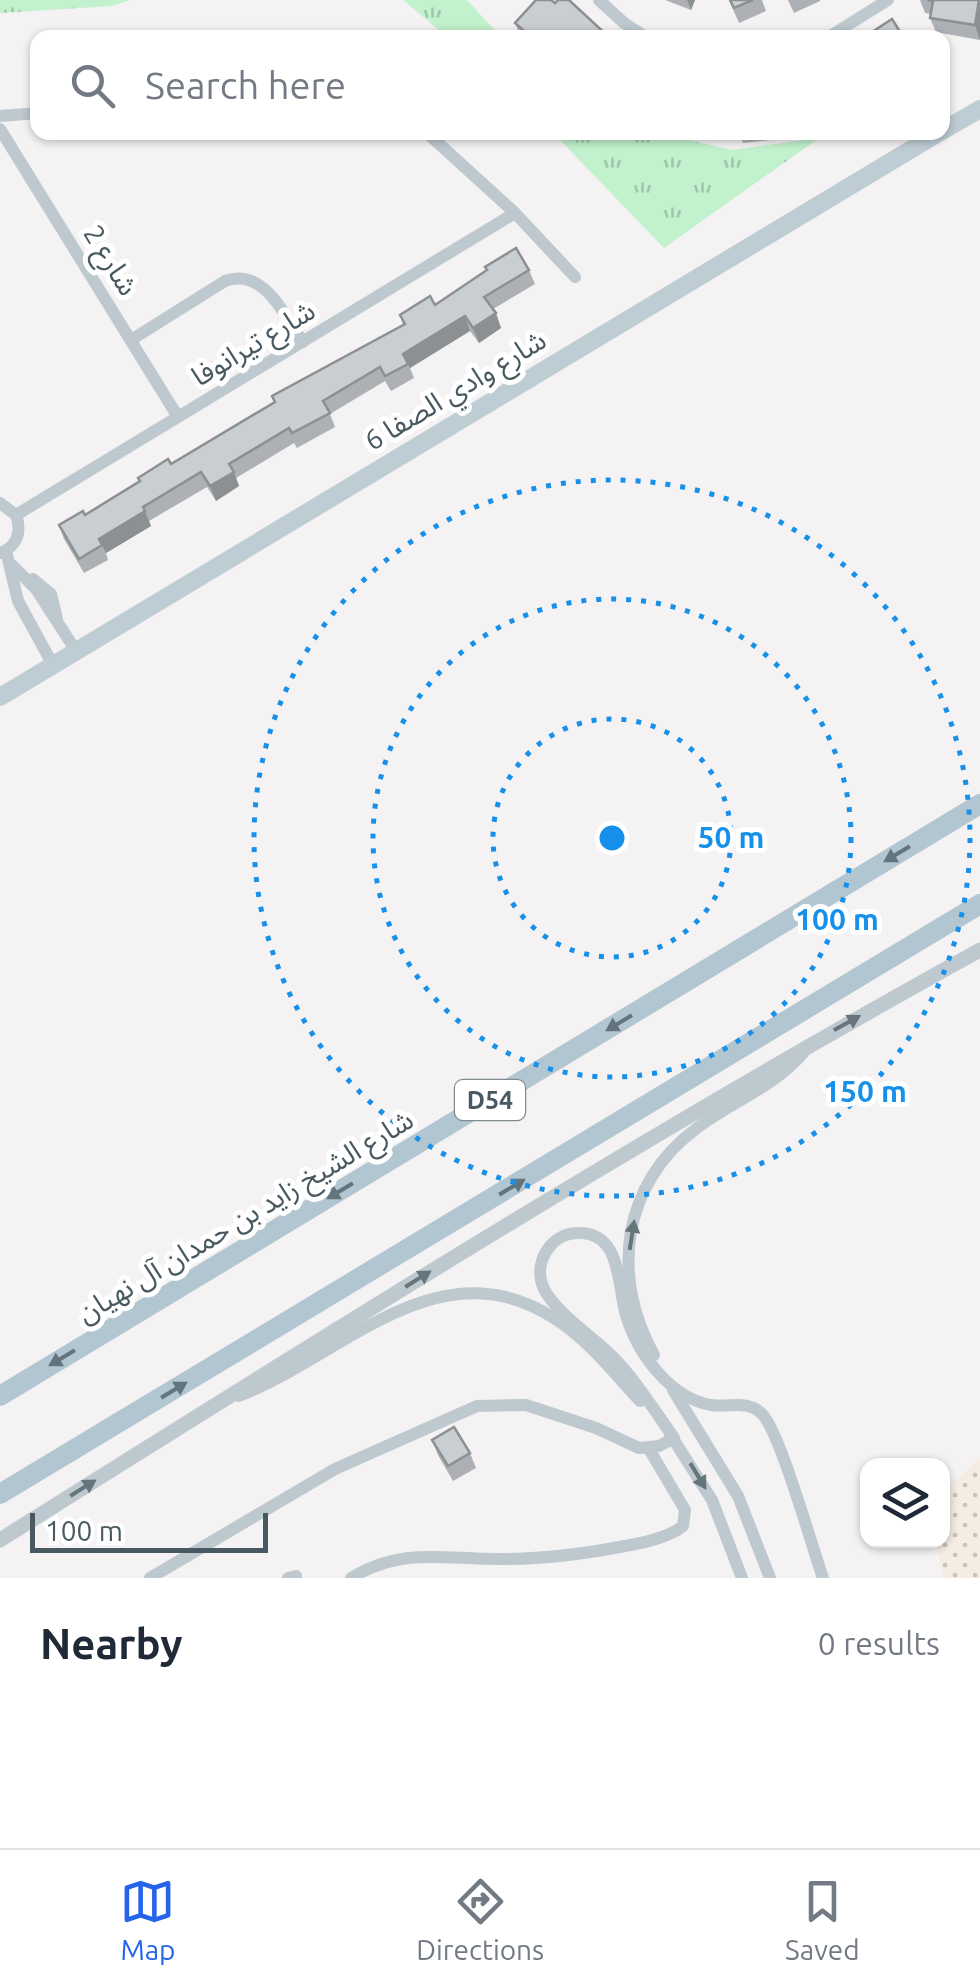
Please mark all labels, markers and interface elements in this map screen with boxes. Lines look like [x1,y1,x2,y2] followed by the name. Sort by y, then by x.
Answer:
[30,30,950,140] search box
[65,58,120,113] icon: search
[145,64,346,106] text: Search here
[73,219,145,304] street label: شارع 2
[186,294,323,397] street label: شارع تيرانوفا
[358,323,554,461] street label: شارع وادي الصفا 6
[594,820,630,856] centre of rings
[698,820,764,854] text: 50 m
[883,845,911,862] one-way arrow
[795,902,879,936] text: 100 m
[605,1013,633,1031] one-way arrow
[833,1014,862,1031] one-way arrow
[823,1074,907,1108] text: 150 m
[455,1080,525,1120] road number: D54
[71,1103,421,1333] street label: شارع الشيخ زايد بن حمدان آل نهيان
[498,1179,526,1196] one-way arrow
[326,1182,354,1199] one-way arrow
[624,1219,640,1250] one-way arrow
[404,1271,432,1288] one-way arrow
[48,1349,76,1366] one-way arrow
[160,1382,188,1399] one-way arrow
[860,1458,950,1548] map controls
[860,1458,950,1548] button: layers
[689,1462,706,1490] one-way arrow
[69,1479,96,1498] one-way arrow
[30,1508,268,1552] scale bar
[45,1515,123,1546] text: 100 m
[40,1620,183,1667] text: Nearby
[818,1625,940,1661] text: 0 results
[120,1874,176,1965] tab: Map
[416,1874,544,1965] tab: Directions
[785,1874,860,1965] tab: Saved

